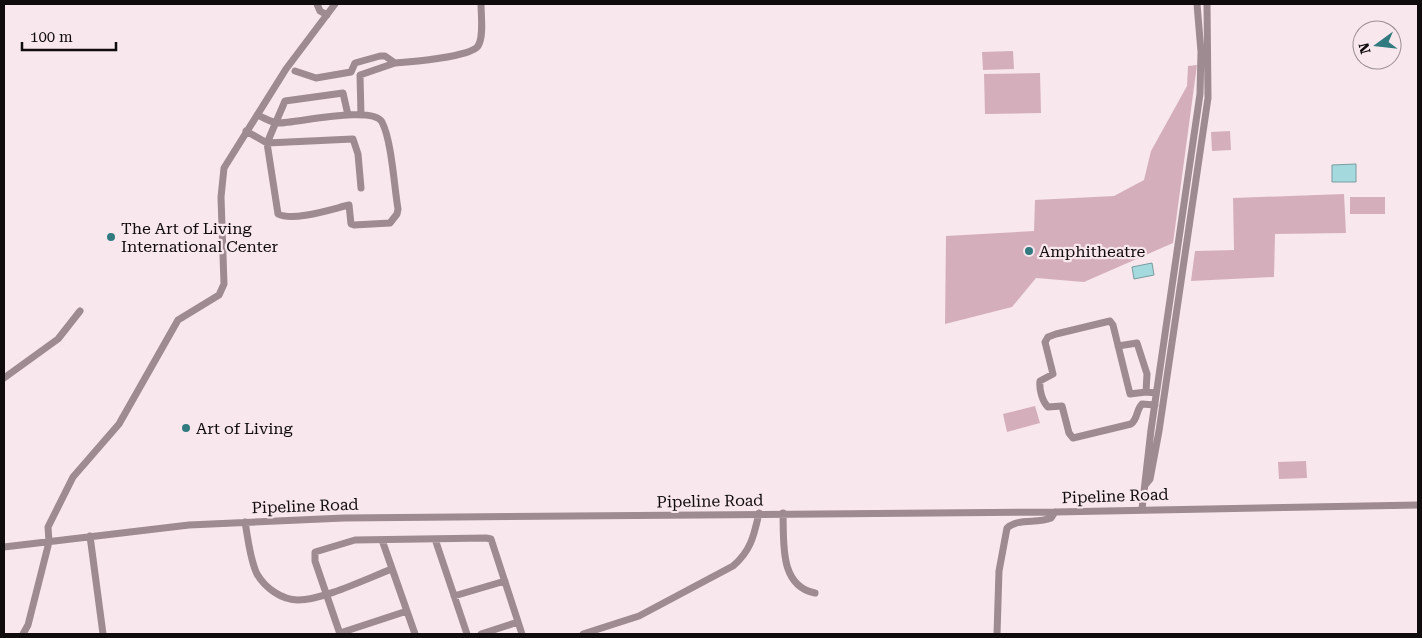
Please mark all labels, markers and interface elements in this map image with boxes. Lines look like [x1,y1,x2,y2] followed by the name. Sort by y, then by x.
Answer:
[22,20,116,52] scale bar
[1352,20,1402,70] north arrow
[30,28,73,46] text: 100 m
[1355,41,1374,56] text: N
[121,219,278,256] place label: The Art of Living International Center
[105,231,117,243] marker: The Art of Living International Center
[1039,242,1146,261] place label: Amphitheatre
[1023,245,1035,257] marker: Amphitheatre
[196,419,294,438] place label: Art of Living
[180,422,192,434] marker: Art of Living
[1061,485,1169,507] street label: Pipeline Road
[656,491,764,511] street label: Pipeline Road
[251,495,359,517] street label: Pipeline Road

